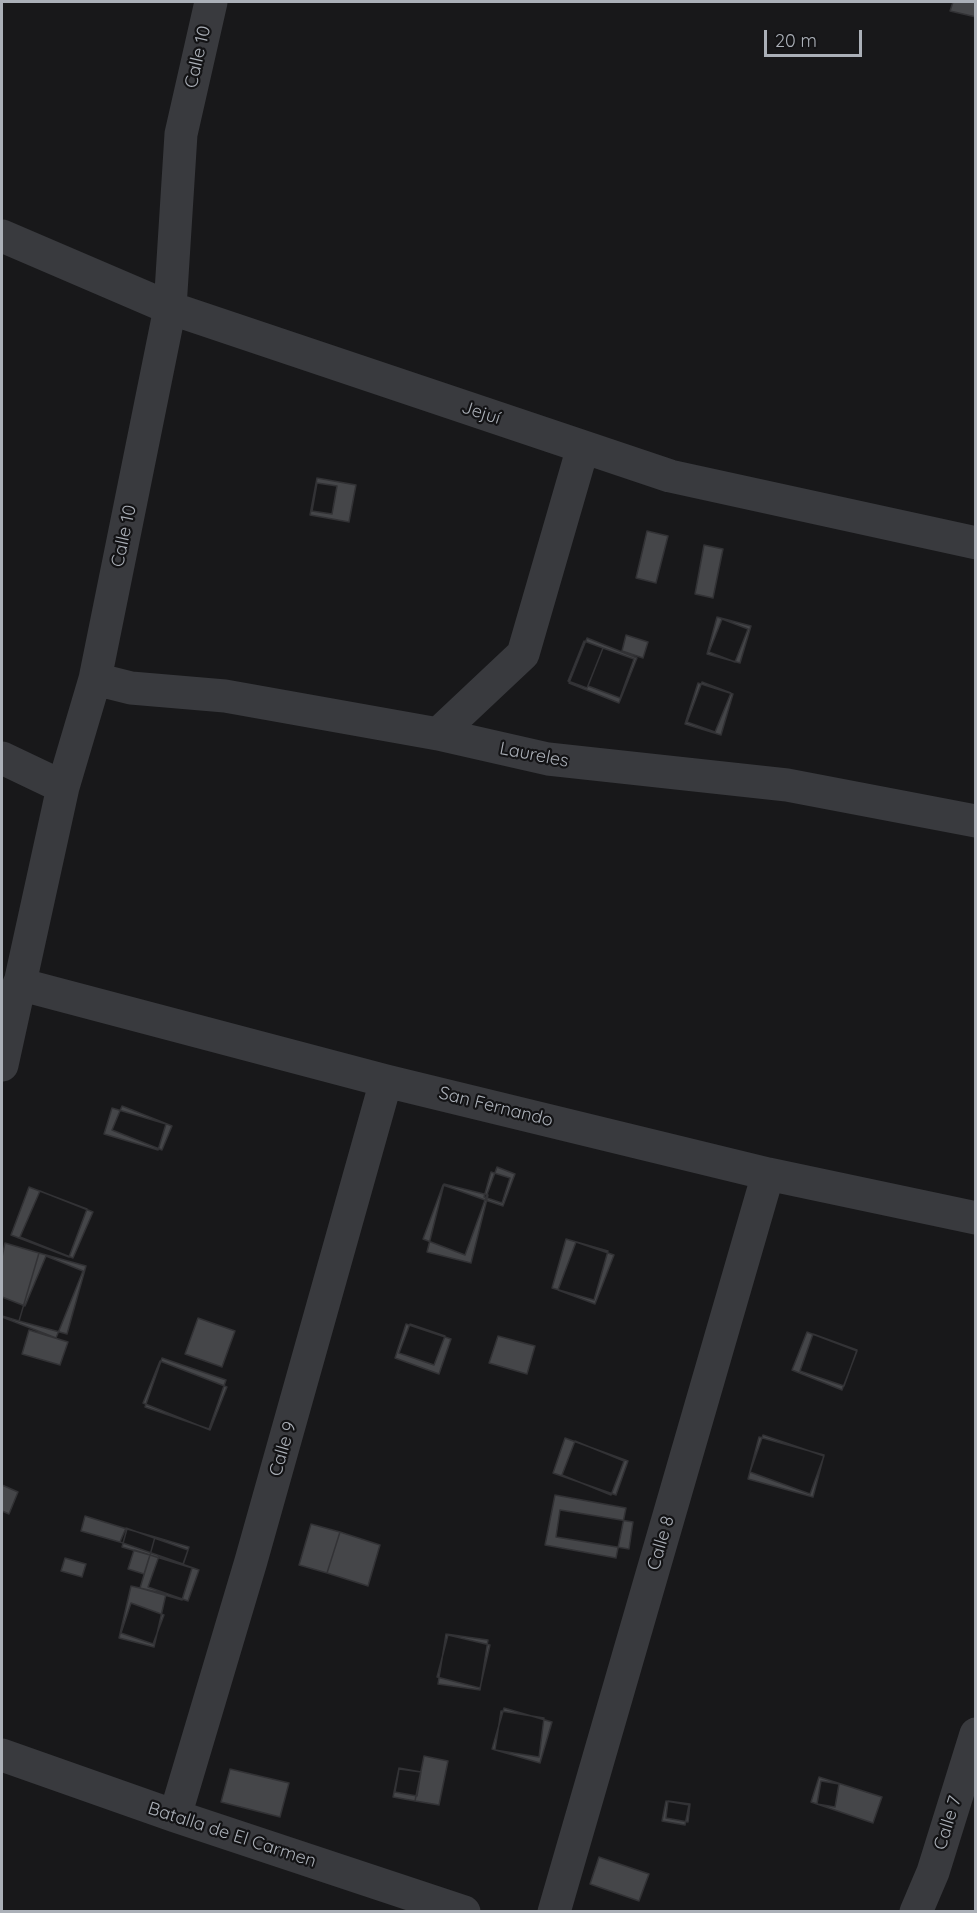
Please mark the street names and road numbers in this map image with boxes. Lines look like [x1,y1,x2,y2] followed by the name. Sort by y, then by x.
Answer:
[180,24,216,90] street label: Calle 10
[459,397,503,429] street label: Jejuí
[107,503,141,569] street label: Calle 10
[498,738,570,772] street label: Laureles
[437,1082,555,1132] street label: San Fernando
[265,1419,301,1479] street label: Calle 9
[643,1513,679,1573] street label: Calle 8
[930,1794,966,1852] street label: Calle 7
[145,1798,319,1872] street label: Batalla de El Carmen

